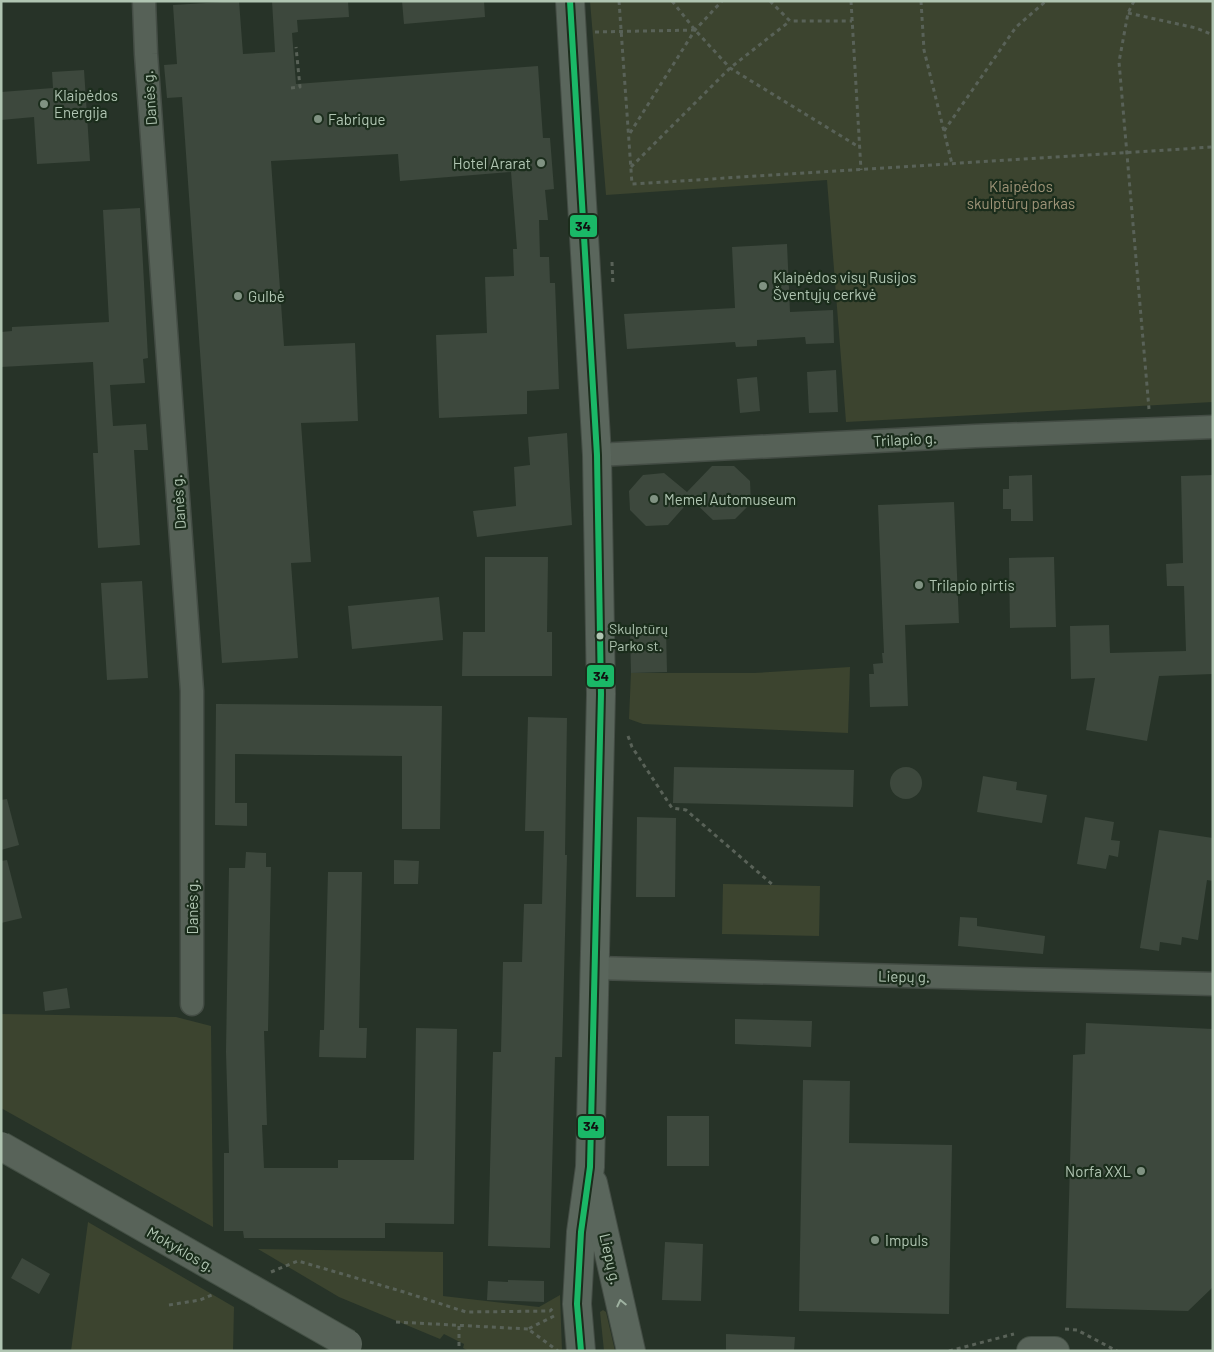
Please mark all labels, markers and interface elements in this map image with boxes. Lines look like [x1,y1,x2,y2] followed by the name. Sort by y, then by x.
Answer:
[138,70,160,126] street label: Danės g.
[54,86,118,121] place label: Klaipėdos Energija
[38,98,50,110] marker: Klaipėdos Energija
[328,110,386,128] place label: Fabrique
[312,113,324,125] marker: Fabrique
[453,154,531,172] place label: Hotel Ararat
[535,157,547,169] marker: Hotel Ararat
[967,177,1075,212] park label: Klaipėdos skulptūrų parkas
[569,214,598,238] line badge: 34
[575,217,591,234] text: 34
[773,268,916,303] place label: Klaipėdos visų Rusijos Šventųjų cerkvė
[757,280,769,292] marker: Klaipėdos visų Rusijos Šventųjų cerkvė
[248,287,285,305] place label: Gulbė
[232,290,244,302] marker: Gulbė
[873,428,937,450] street label: Trilapio g.
[167,474,189,530] street label: Danės g.
[664,490,796,508] place label: Memel Automuseum
[648,493,660,505] marker: Memel Automuseum
[929,576,1015,594] place label: Trilapio pirtis
[913,579,925,591] marker: Trilapio pirtis
[609,620,668,654] place label: Skulptūrų Parko st.
[595,631,605,641] marker: Skulptūrų Parko st.
[586,664,615,688] line badge: 34
[593,667,609,684] text: 34
[183,879,201,935] street label: Danės g.
[878,967,930,985] street label: Liepų g.
[577,1115,605,1139] line badge: 34
[583,1117,599,1134] text: 34
[1065,1162,1131,1180] place label: Norfa XXL
[1135,1165,1147,1177] marker: Norfa XXL
[144,1222,218,1276] street label: Mokyklos g.
[885,1231,928,1249] place label: Impuls
[596,1232,626,1286] street label: Liepų g.
[869,1234,881,1246] marker: Impuls
[616,1299,627,1308] one-way arrow

